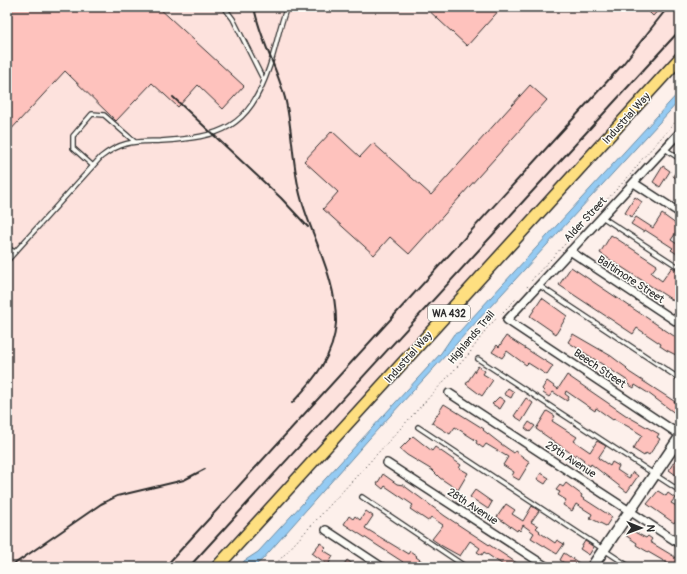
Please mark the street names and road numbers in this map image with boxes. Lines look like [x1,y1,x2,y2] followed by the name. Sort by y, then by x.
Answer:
[600,90,653,147] street label: Industrial Way
[561,194,610,245] street label: Alder Street
[595,253,667,306] street label: Baltimore Street
[428,305,470,321] road number: WA 432
[445,308,497,367] street label: Highlands Trail
[382,329,435,386] street label: Industrial Way
[571,346,629,391] street label: Beech Street
[543,438,599,481] street label: 29th Avenue
[445,485,501,528] street label: 28th Avenue

